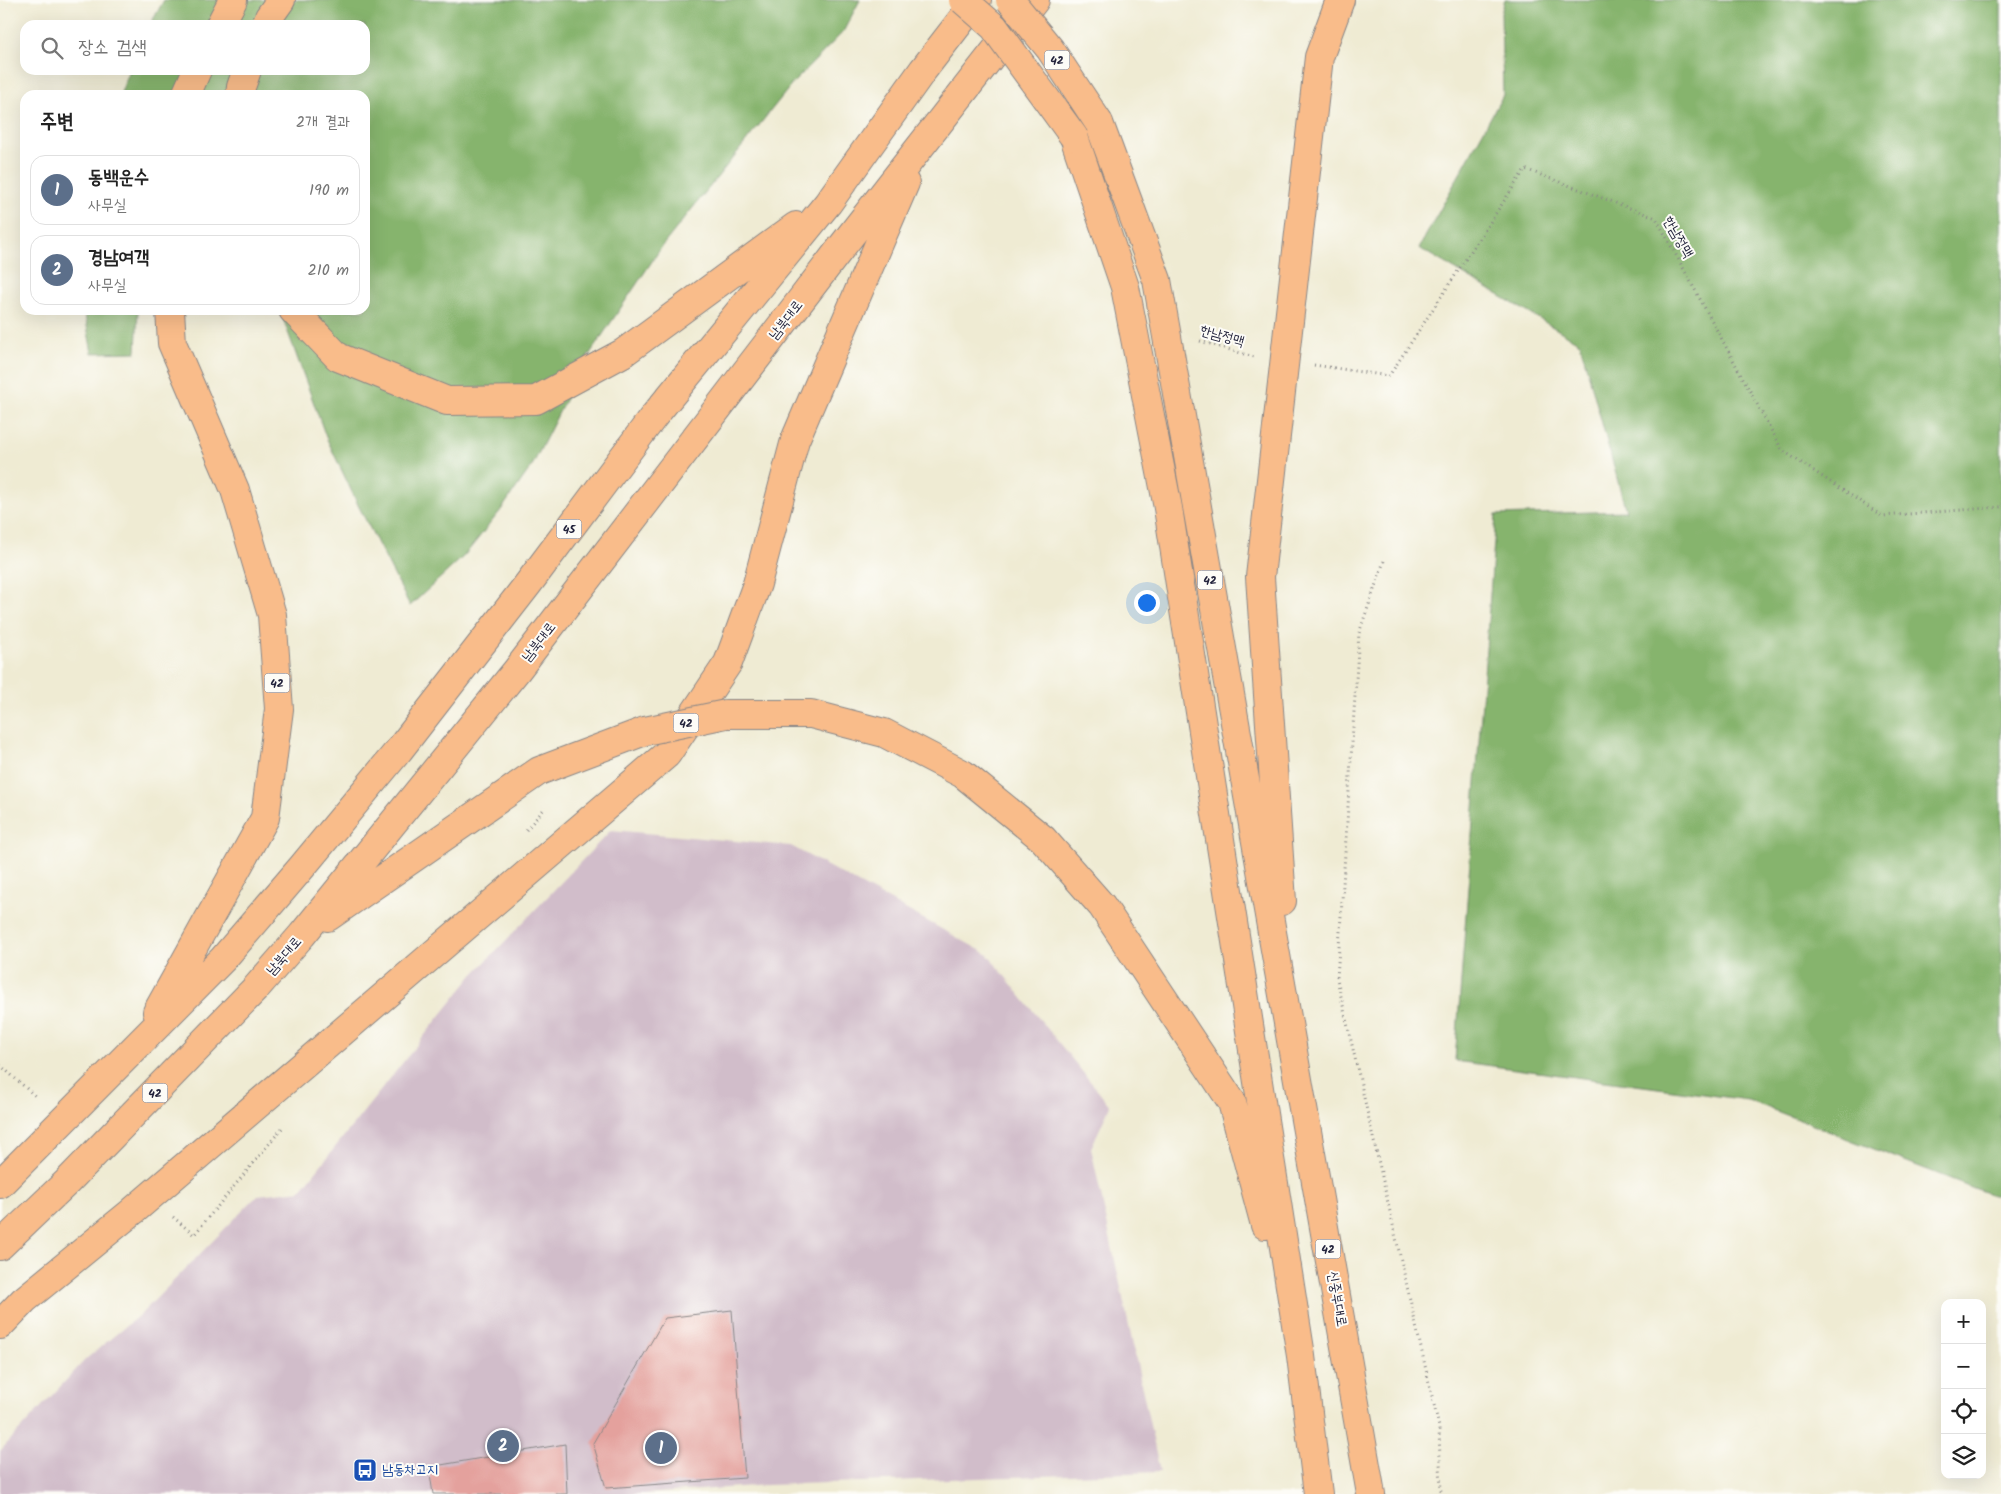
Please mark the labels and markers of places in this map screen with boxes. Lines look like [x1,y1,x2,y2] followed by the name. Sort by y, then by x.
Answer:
[487,1427,519,1465] pin: 2
[645,1429,677,1467] pin: 1
[352,1457,378,1483] bus stop icon: 남동차고지
[382,1459,438,1481] place label: 남동차고지

